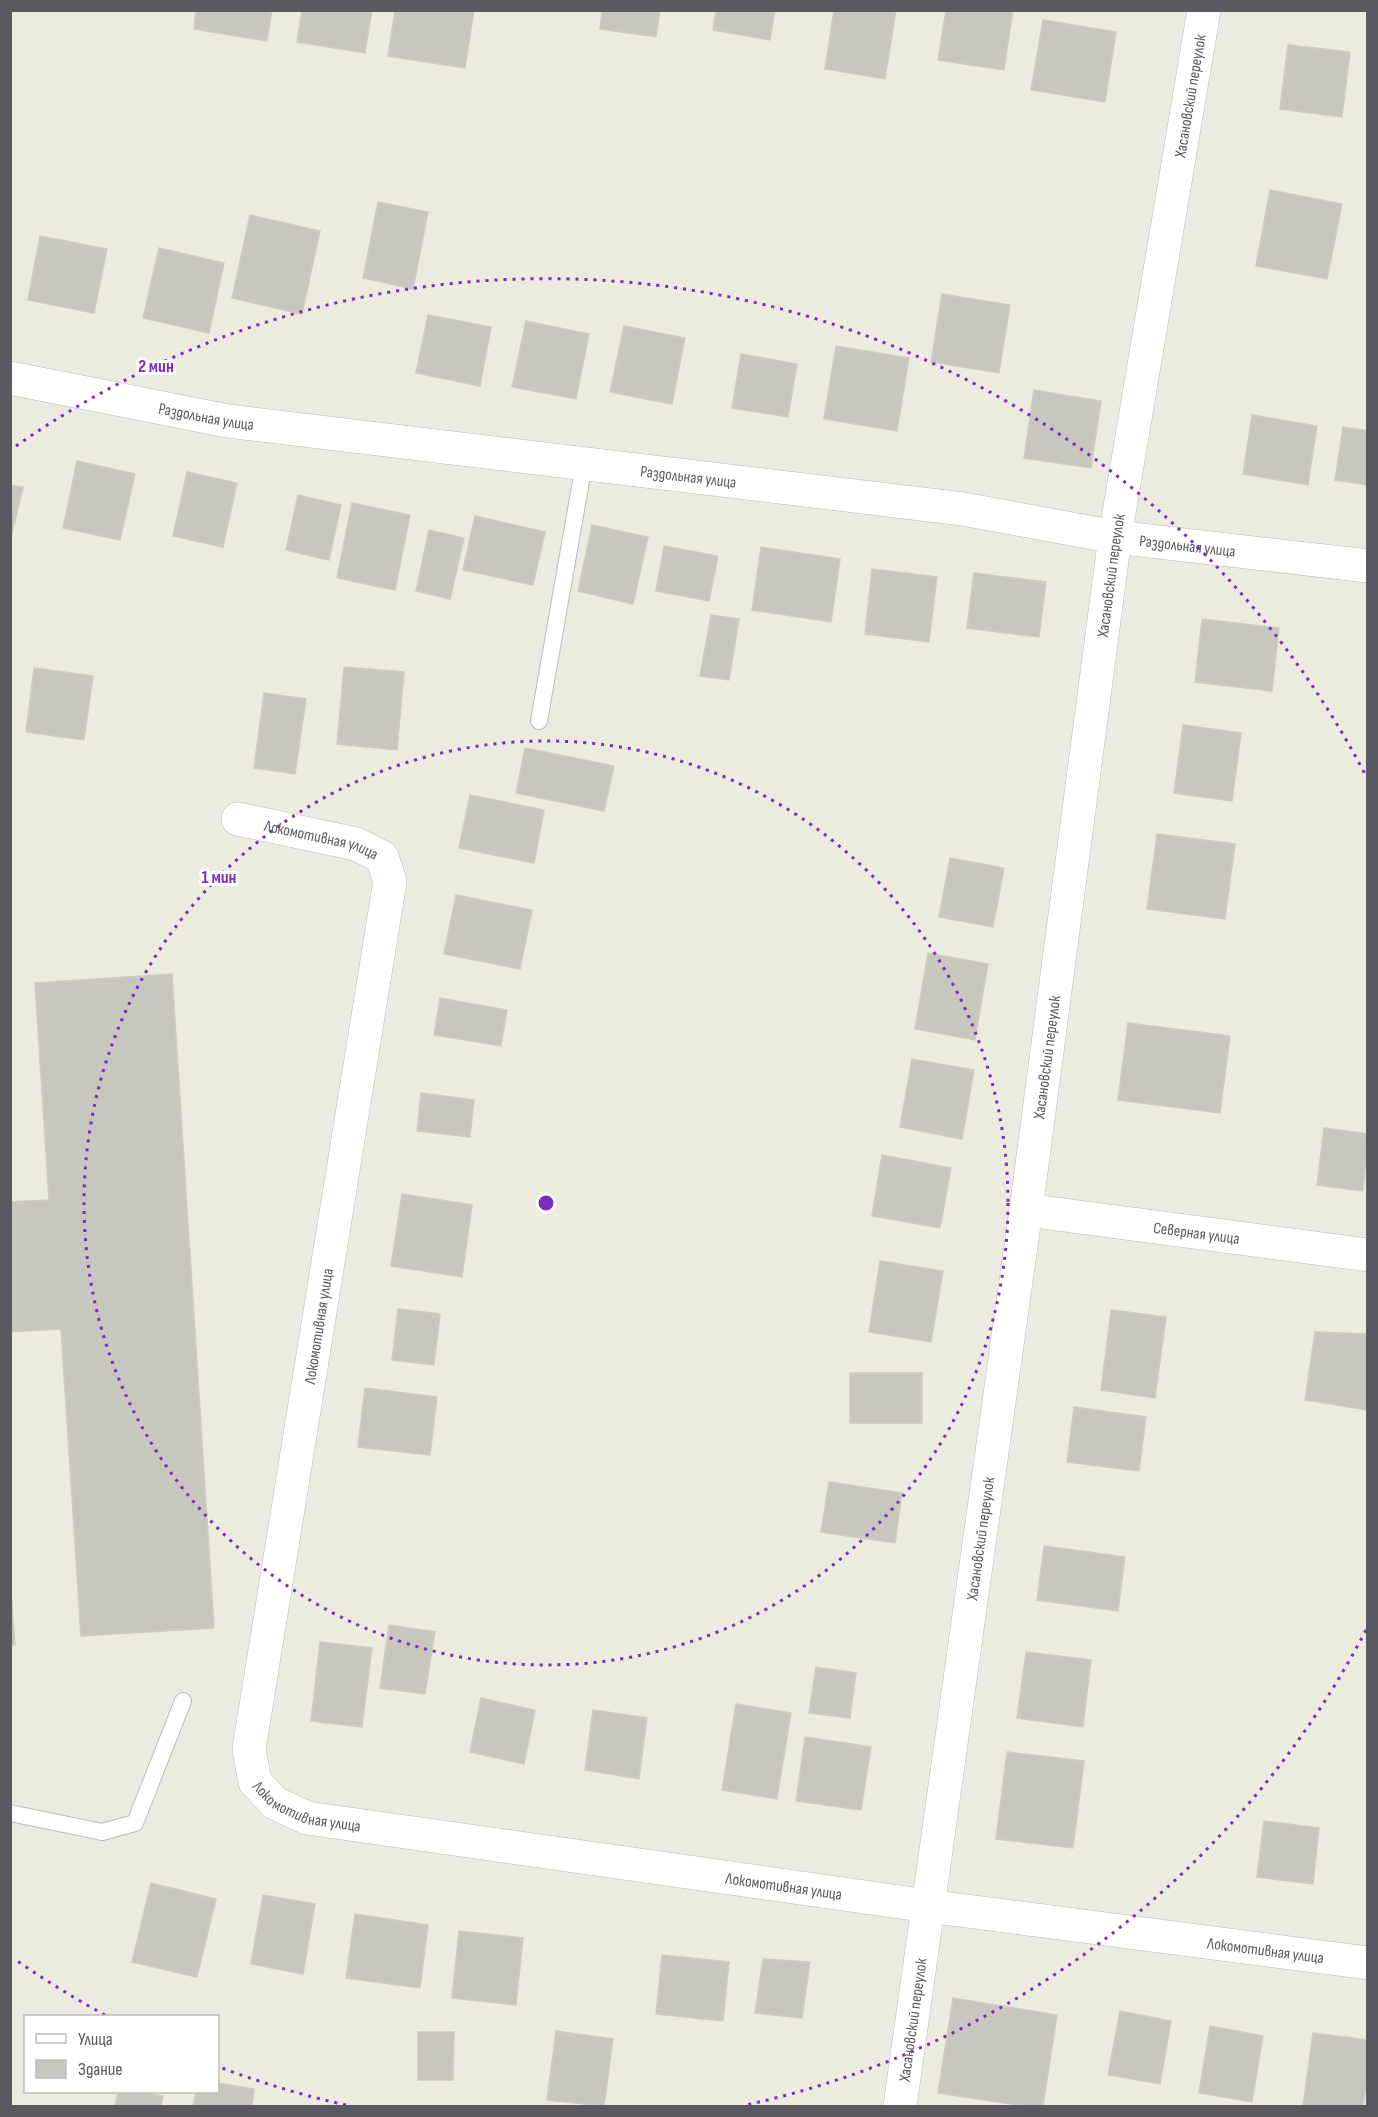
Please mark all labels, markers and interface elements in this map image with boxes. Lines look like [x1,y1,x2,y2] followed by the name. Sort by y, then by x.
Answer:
[1171,32,1211,160] street label: Хасановский переулок
[138,356,174,377] text: 2 мин
[157,400,255,435] street label: Раздольная улица
[639,462,737,493] street label: Раздольная улица
[1094,512,1130,639] street label: Хасановский переулок
[1138,532,1236,562] street label: Раздольная улица
[262,817,381,865] street label: Локомотивная улица
[202,867,237,888] text: 1 мин
[1030,994,1065,1121] street label: Хасановский переулок
[536,1193,556,1213] centre of rings
[1152,1219,1241,1249] street label: Северная улица
[301,1267,338,1387] street label: Локомотивная улица
[963,1475,999,1603] street label: Хасановский переулок
[247,1777,362,1837] street label: Локомотивная улица
[723,1869,843,1905] street label: Локомотивная улица
[1205,1934,1325,1968] street label: Локомотивная улица
[895,1956,932,2084] street label: Хасановский переулок
[24,2015,219,2093] legend
[78,2029,113,2050] text: Улица
[78,2059,123,2080] text: Здание

